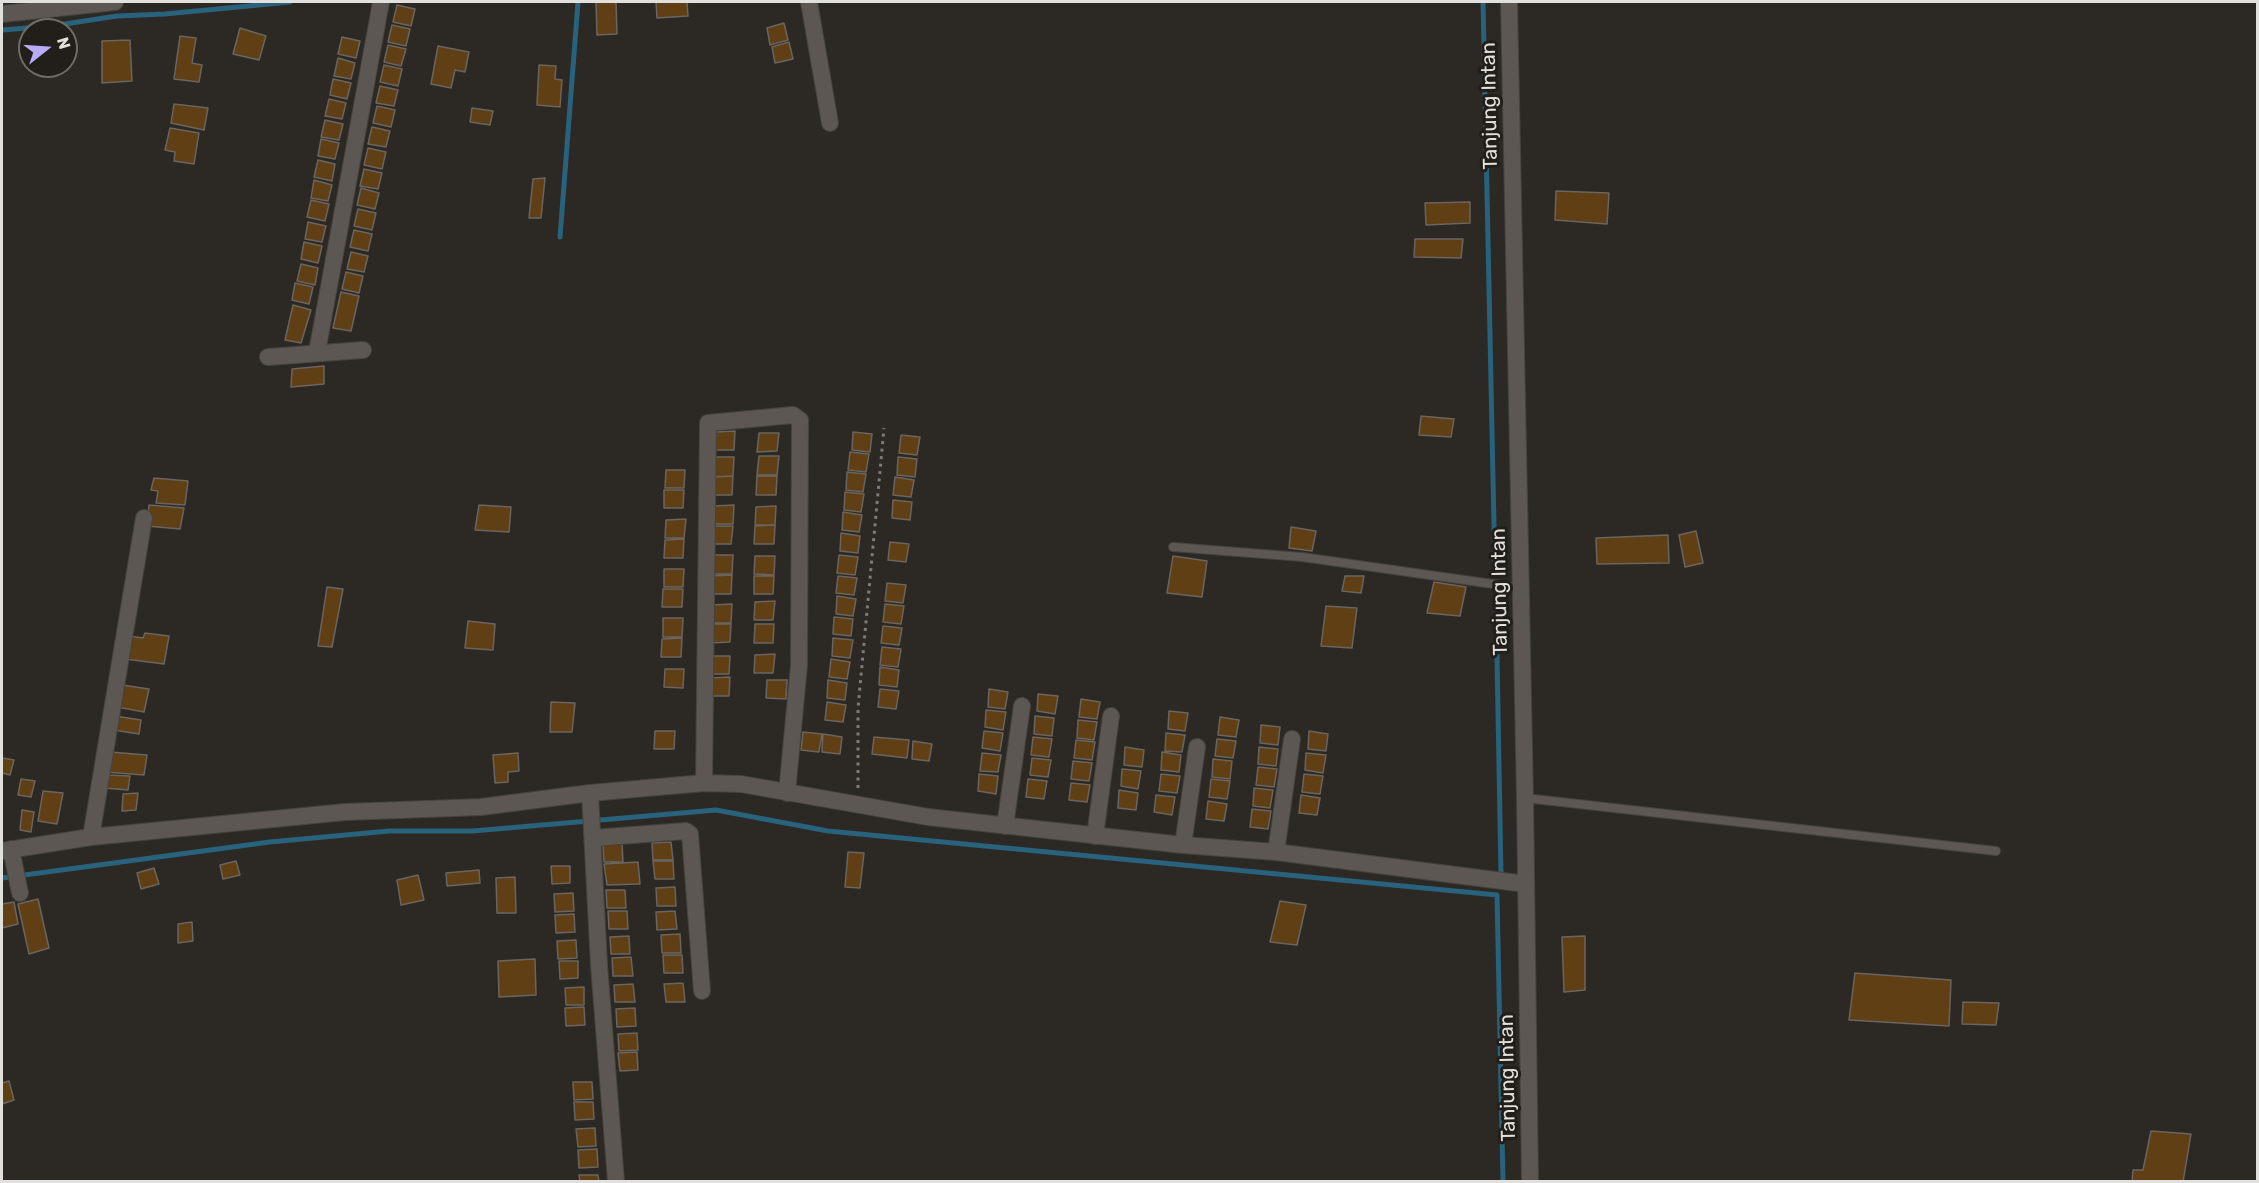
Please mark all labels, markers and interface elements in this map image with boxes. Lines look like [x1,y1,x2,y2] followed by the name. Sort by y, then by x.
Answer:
[18,18,78,78] north arrow
[53,35,75,51] text: N
[1477,42,1503,170] street label: Tanjung Intan
[1487,528,1513,656] street label: Tanjung Intan
[1495,1014,1521,1142] street label: Tanjung Intan

